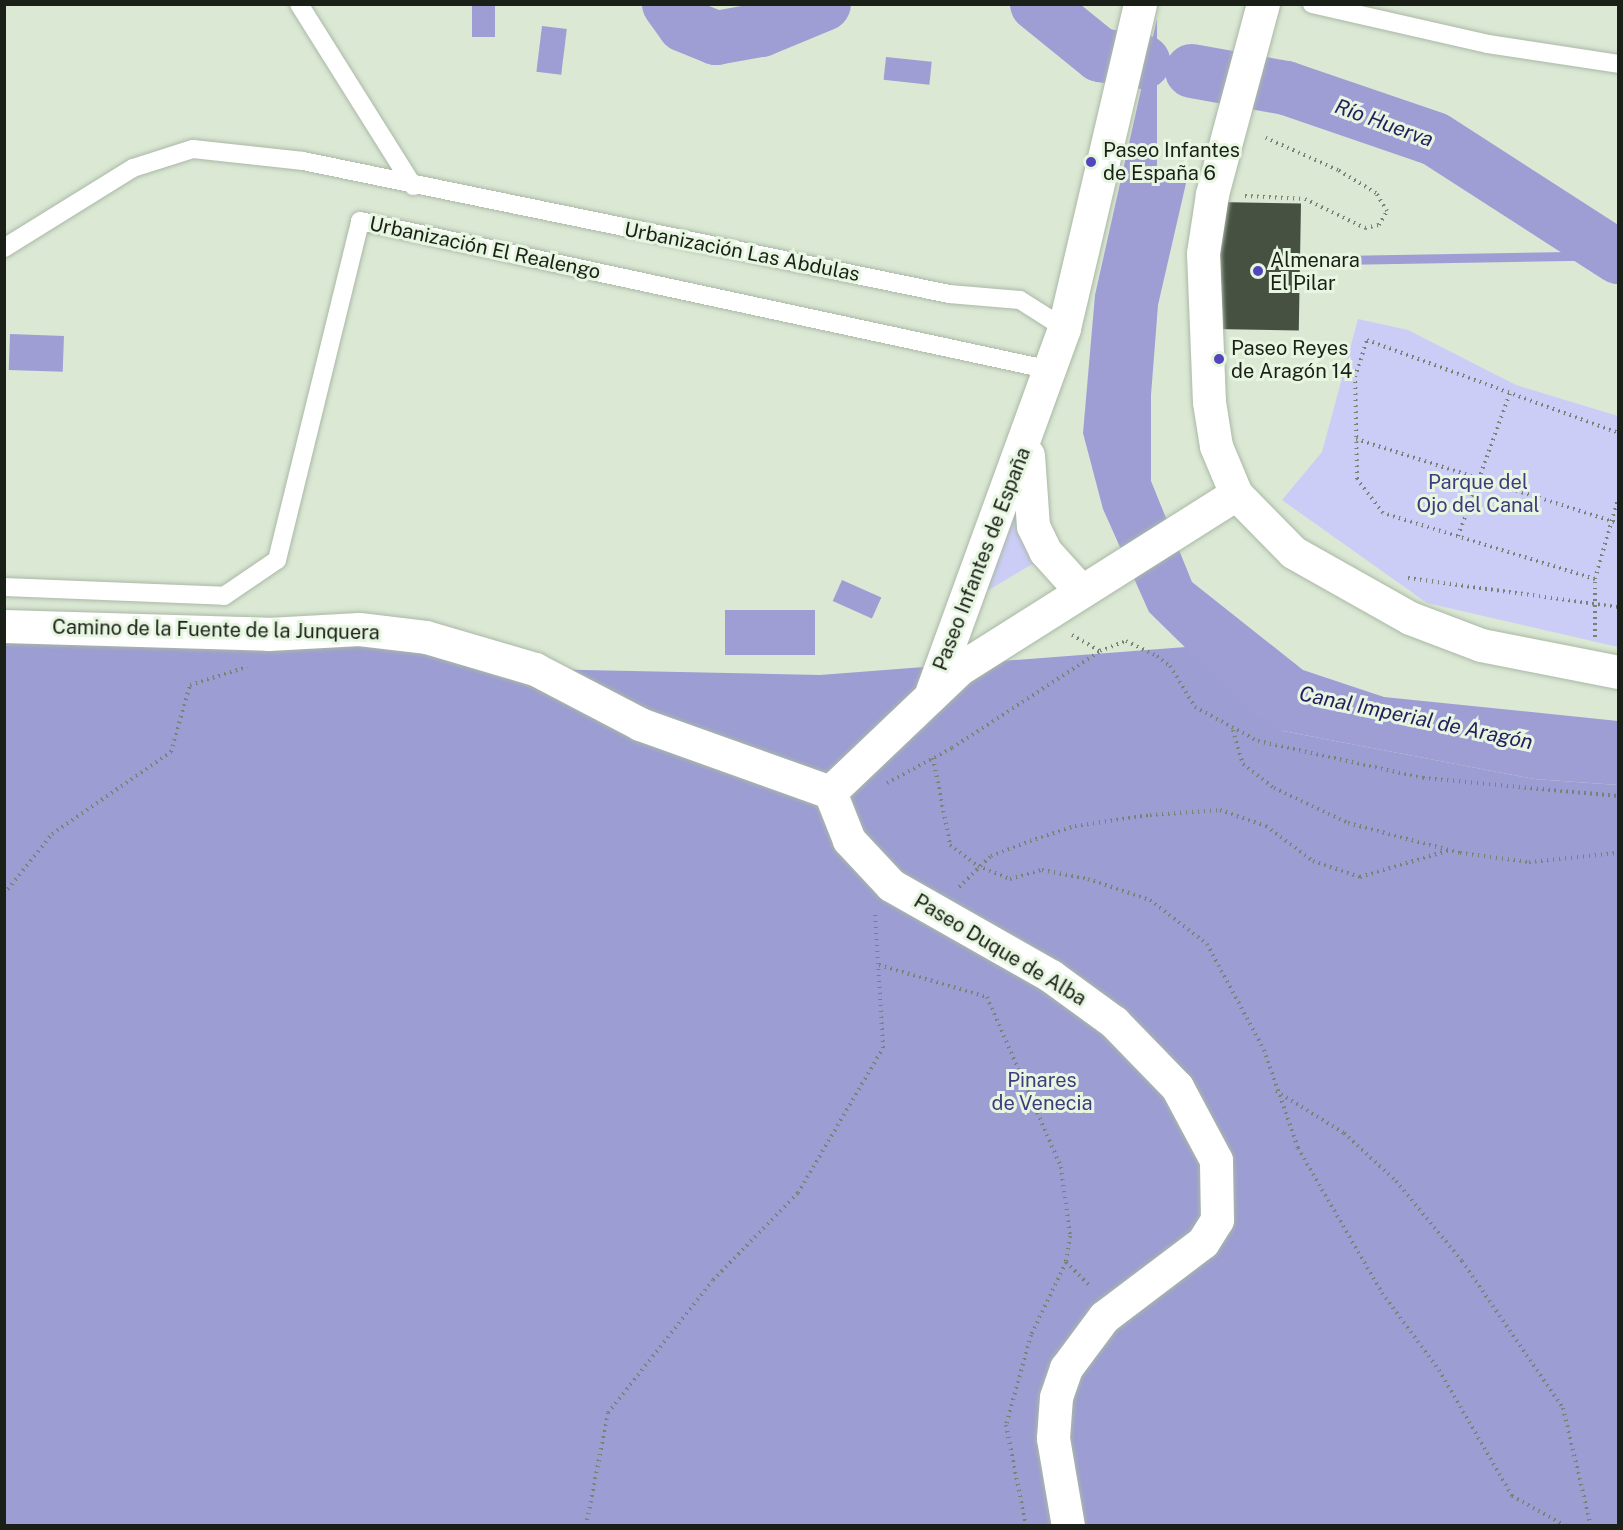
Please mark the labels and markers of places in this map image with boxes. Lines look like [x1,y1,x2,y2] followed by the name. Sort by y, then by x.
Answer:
[1103,138,1240,185] place label: Paseo Infantes de España 6
[1084,155,1098,169] marker: Paseo Infantes de España 6
[1270,248,1360,295] place label: Almenara El Pilar
[1251,264,1265,278] marker: Almenara El Pilar
[1231,336,1352,383] place label: Paseo Reyes de Aragón 14
[1212,352,1226,366] marker: Paseo Reyes de Aragón 14

